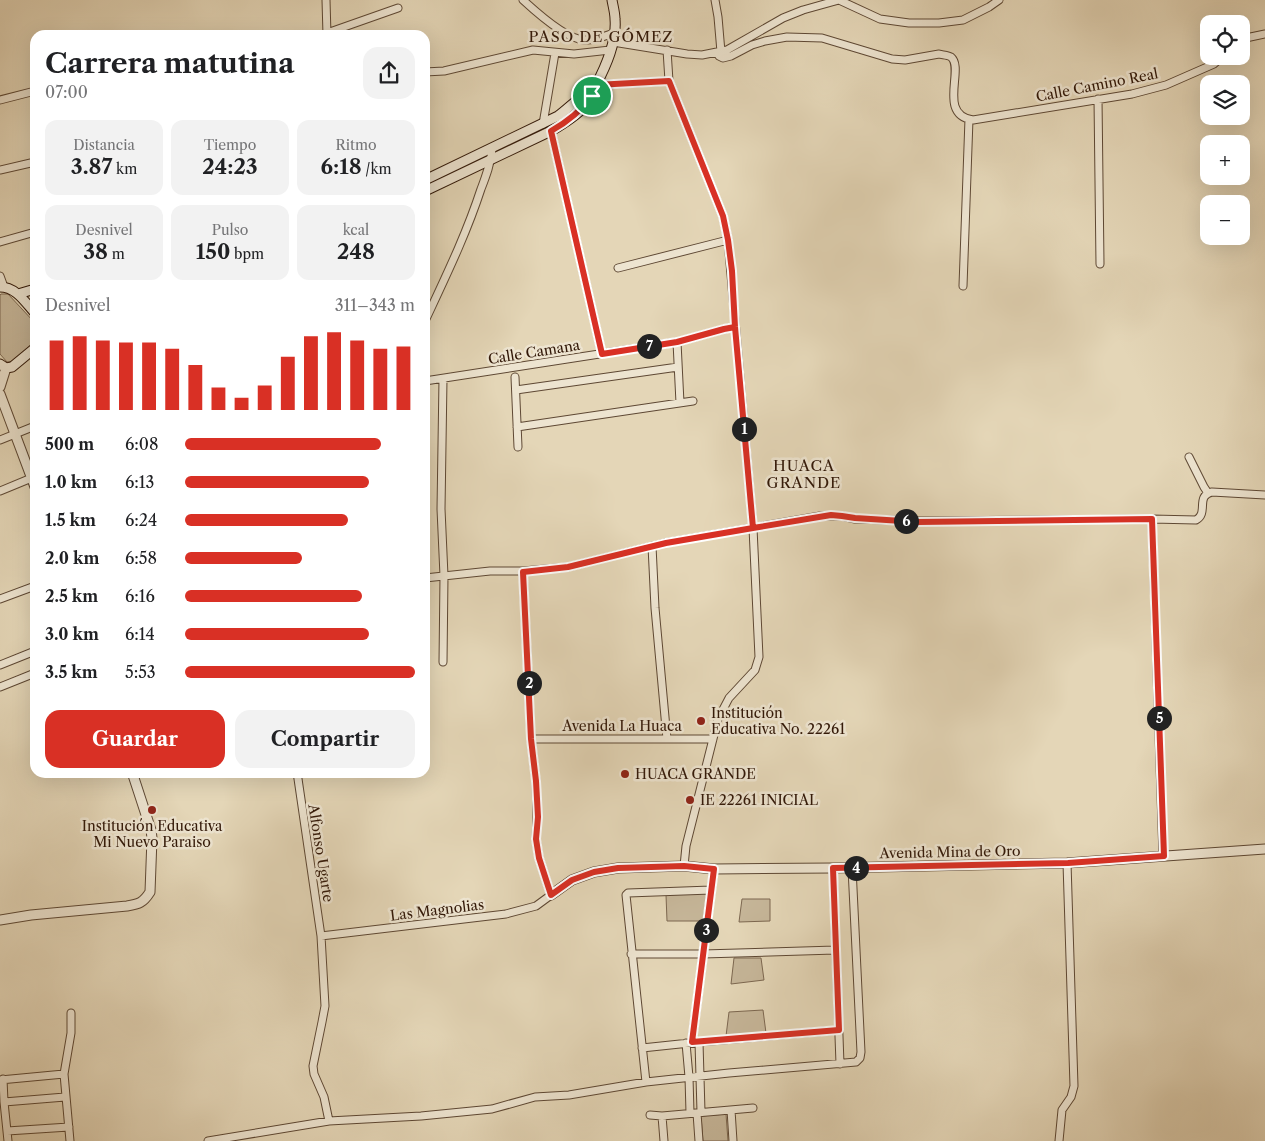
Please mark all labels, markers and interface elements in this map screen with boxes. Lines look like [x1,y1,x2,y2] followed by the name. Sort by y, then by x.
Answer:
[1200,15,1250,245] map controls
[1200,15,1250,65] button: locate
[528,27,674,46] district label: PASO DE GÓMEZ
[45,46,294,80] text: Carrera matutina
[363,47,415,99] button: share
[1034,64,1160,106] street label: Calle Camino Real
[571,75,613,117] pin
[1200,75,1250,125] button: layers
[45,82,88,102] text: 07:00
[578,82,606,110] icon: arrive
[1200,135,1250,185] button: +
[73,136,135,154] text: Distancia
[204,136,256,154] text: Tiempo
[335,136,377,154] text: Ritmo
[71,154,112,179] text: 3.87
[202,154,258,179] text: 24:23
[320,154,362,179] text: 6:18
[112,160,137,178] text: km
[362,160,392,178] text: /km
[1200,195,1250,245] button: −
[75,221,133,239] text: Desnivel
[212,221,248,239] text: Pulso
[343,221,369,239] text: kcal
[83,239,108,264] text: 38
[196,239,230,264] text: 150
[337,239,375,264] text: 248
[108,245,125,263] text: m
[230,245,264,263] text: bpm
[45,295,111,315] text: Desnivel
[335,295,415,315] text: 311–343 m
[636,334,662,358] pin: 7
[487,336,582,368] street label: Calle Camana
[646,337,653,355] text: 7
[732,416,756,442] pin: 1
[741,420,748,438] text: 1
[45,434,94,454] text: 500 m
[125,434,158,454] text: 6:08
[767,456,841,492] district label: HUACA GRANDE
[45,472,97,492] text: 1.0 km
[125,472,154,492] text: 6:13
[894,508,918,534] pin: 6
[45,510,96,530] text: 1.5 km
[125,510,157,530] text: 6:24
[902,512,911,530] text: 6
[45,548,99,568] text: 2.0 km
[125,548,157,568] text: 6:58
[45,586,98,606] text: 2.5 km
[125,586,155,606] text: 6:16
[45,624,99,644] text: 3.0 km
[125,624,155,644] text: 6:14
[45,662,98,682] text: 3.5 km
[125,662,156,682] text: 5:53
[516,670,542,696] pin: 2
[525,674,534,692] text: 2
[711,704,845,738] place label: Institución Educativa No. 22261
[1146,706,1172,730] pin: 5
[1156,709,1163,727] text: 5
[45,710,225,768] button: Guardar
[235,710,415,768] button: Compartir
[695,715,707,727] marker: Institución Educativa No. 22261
[561,717,682,735] street label: Avenida La Huaca
[635,765,756,783] place label: HUACA GRANDE
[619,768,631,780] marker: HUACA GRANDE
[700,791,818,809] place label: IE 22261 INICIAL
[684,794,696,806] marker: IE 22261 INICIAL
[304,802,338,903] street label: Alfonso Ugarte
[146,804,158,816] marker: Institución Educativa Mi Nuevo Paraiso
[82,817,223,851] place label: Institución Educativa Mi Nuevo Paraiso
[878,842,1021,862] street label: Avenida Mina de Oro
[844,856,868,880] pin: 4
[852,859,861,877] text: 4
[389,895,485,925] street label: Las Magnolias
[694,918,718,942] pin: 3
[703,921,710,939] text: 3

